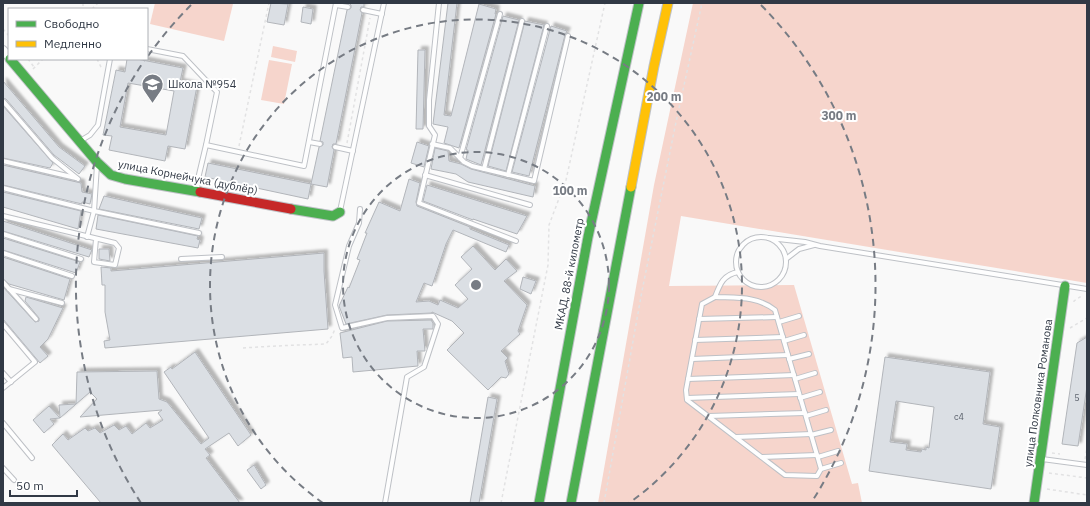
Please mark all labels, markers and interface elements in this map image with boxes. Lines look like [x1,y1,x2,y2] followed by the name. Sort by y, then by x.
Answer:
[8,8,148,60] legend
[44,16,100,31] text: Свободно
[44,36,102,51] text: Медленно
[140,71,166,104] school or university icon: Школа №954
[168,77,237,91] place label: Школа №954
[646,89,682,104] text: 200 m
[821,108,857,123] text: 300 m
[117,157,259,197] street label: улица Корнейчука (дублёр)
[552,183,588,198] text: 100 m
[551,217,587,331] street label: МКАД, 88-й километр
[469,278,483,292] centre of rings
[1021,318,1055,468] street label: улица Полковника Романова
[1074,392,1080,403] house number: 5
[954,411,964,422] house number: c4
[10,472,77,498] scale bar
[16,478,44,493] text: 50 m

